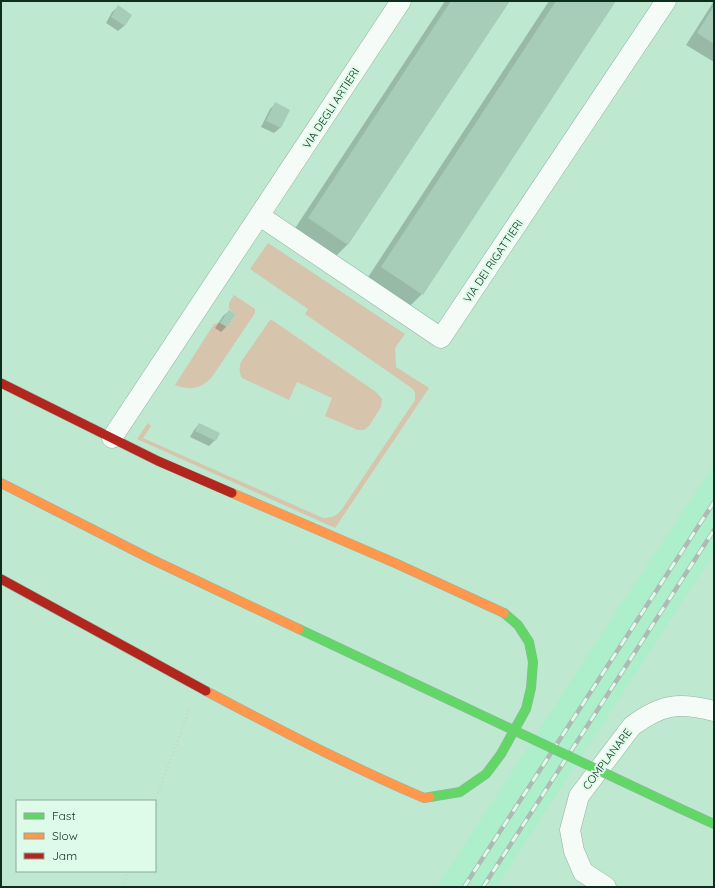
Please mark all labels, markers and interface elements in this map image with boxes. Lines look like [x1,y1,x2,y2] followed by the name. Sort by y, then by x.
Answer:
[300,65,362,151] street label: VIA DEGLI ARTIERI
[460,217,526,305] street label: VIA DEI RIGATTIERI
[579,726,635,792] street label: COMPLANARE
[16,800,156,872] legend
[52,808,76,823] text: Fast
[52,828,78,843] text: Slow
[52,848,77,863] text: Jam

